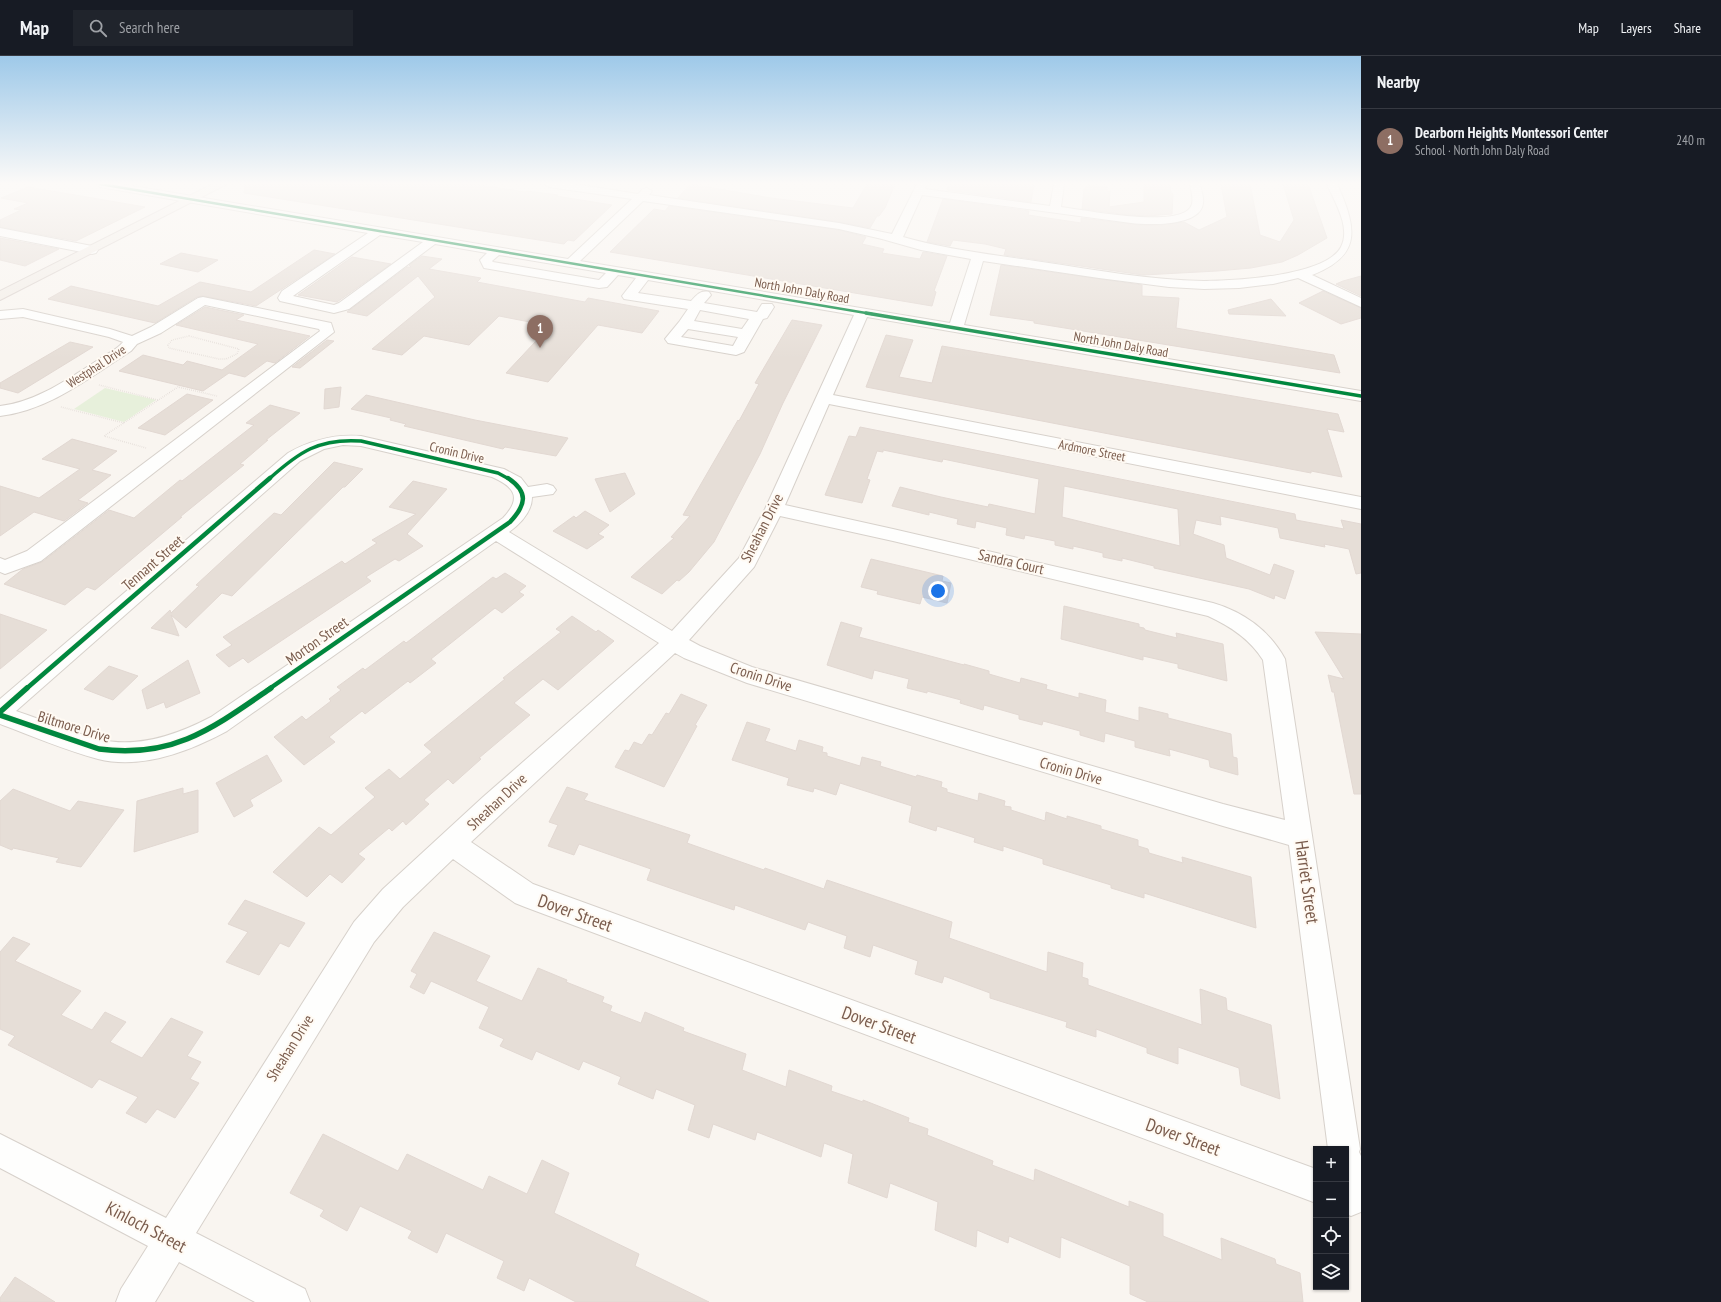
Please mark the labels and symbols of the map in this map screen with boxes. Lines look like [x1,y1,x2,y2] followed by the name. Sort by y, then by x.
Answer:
[753,274,851,307] street label: North John Daly Road
[527,315,553,348] pin: 1
[1072,328,1170,361] street label: North John Daly Road
[63,341,129,392] street label: Westphal Drive
[1057,436,1127,465] street label: Ardmore Street
[428,438,486,467] street label: Cronin Drive
[736,490,787,565] street label: Sheahan Drive
[118,531,187,595] street label: Tennant Street
[976,545,1046,578] street label: Sandra Court
[928,581,948,601] your location
[282,612,352,669] street label: Morton Street
[728,658,795,695] street label: Cronin Drive
[36,706,113,747] street label: Biltmore Drive
[1038,753,1105,788] street label: Cronin Drive
[463,769,531,834] street label: Sheahan Drive
[1290,839,1325,925] street label: Harriet Street
[535,888,616,937] street label: Dover Street
[839,1000,920,1049] street label: Dover Street
[262,1011,317,1085] street label: Sheahan Drive
[1143,1112,1224,1161] street label: Dover Street
[102,1196,191,1257] street label: Kinloch Street

